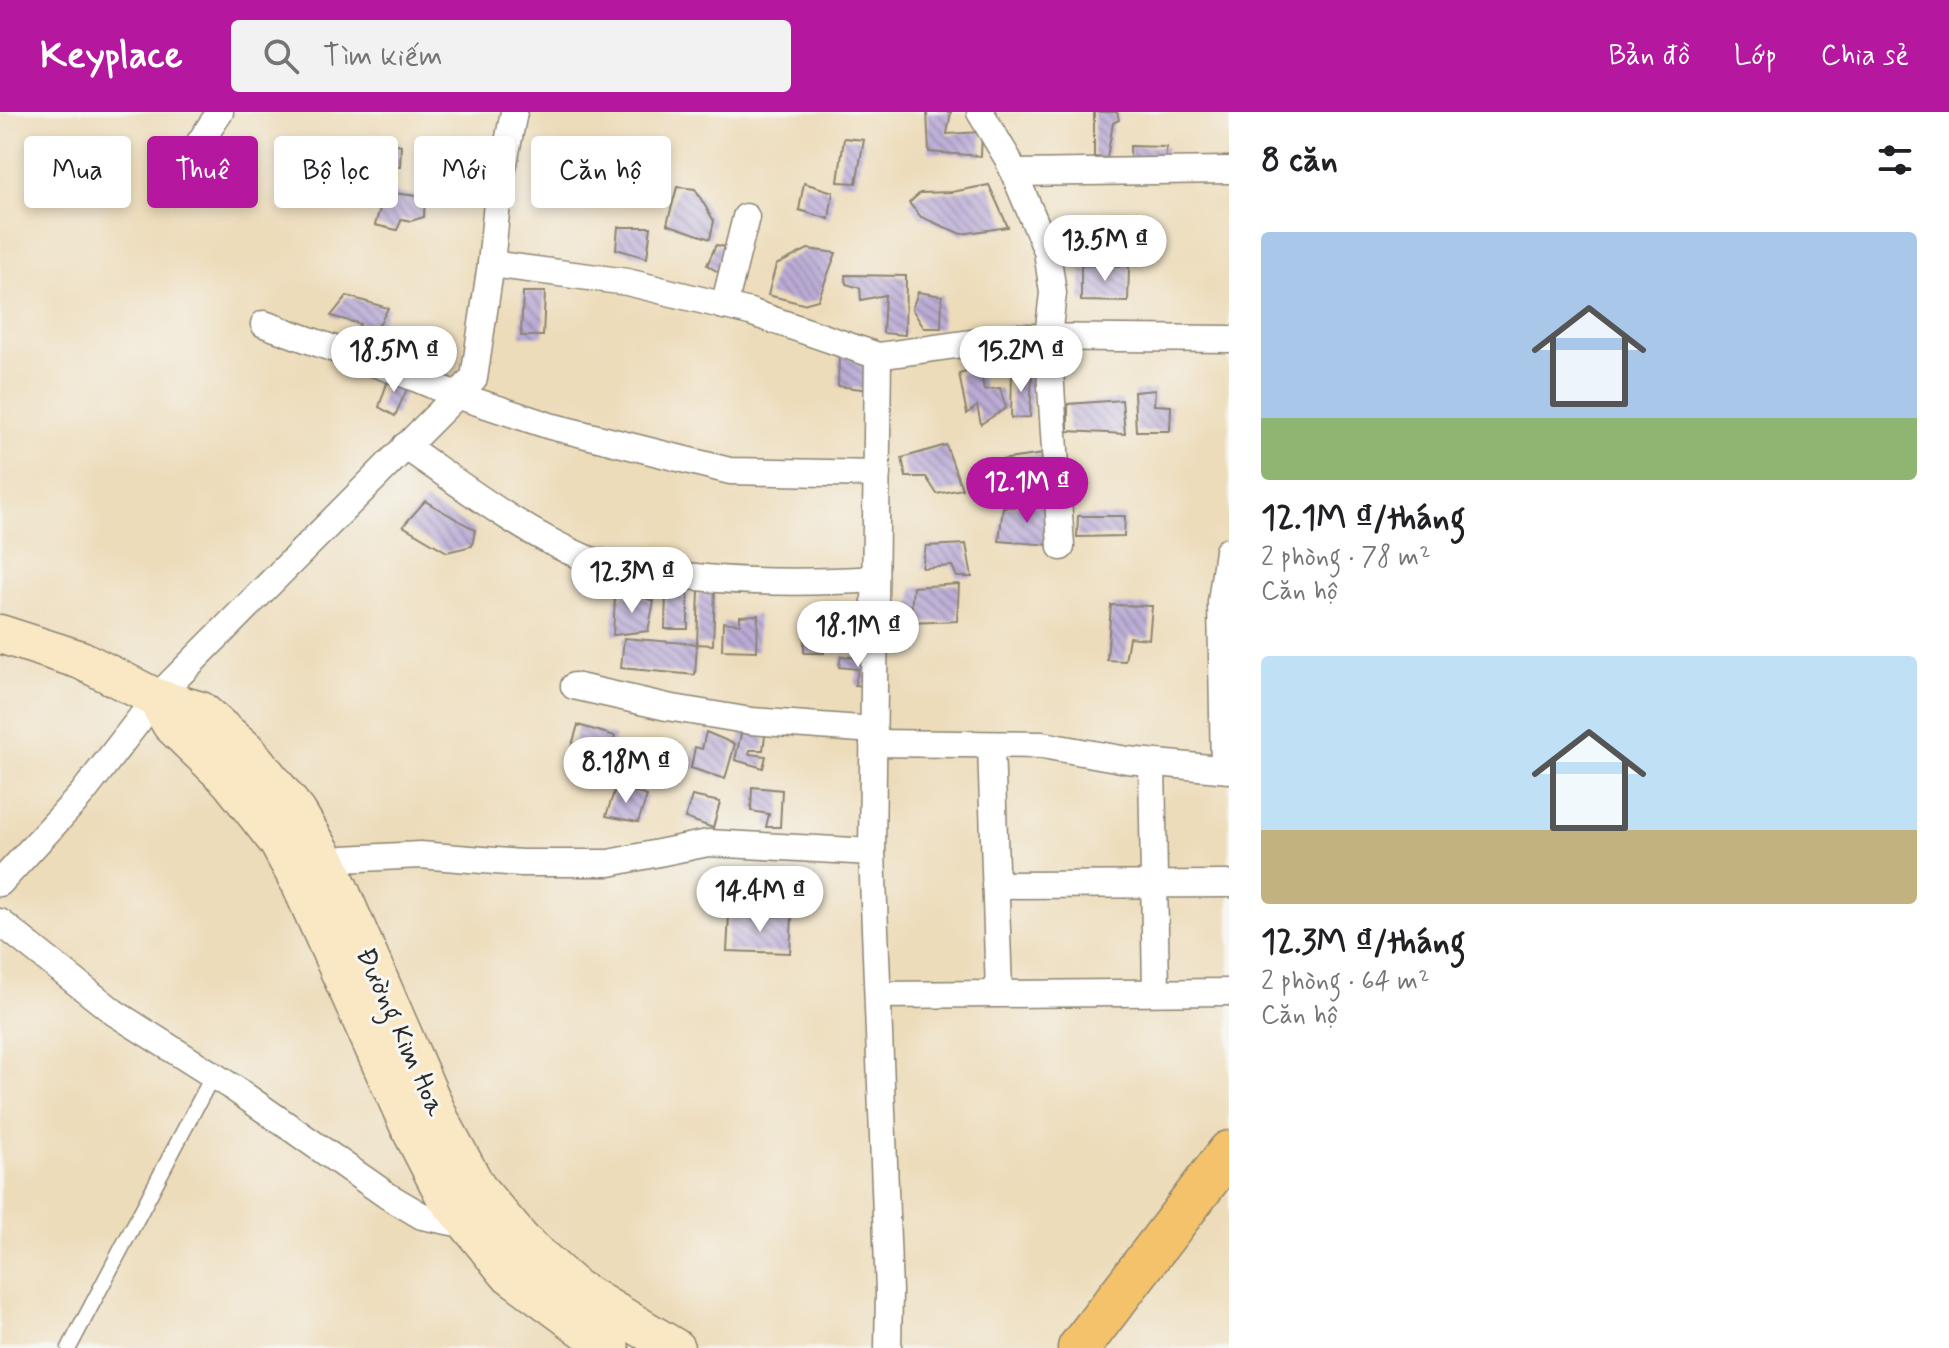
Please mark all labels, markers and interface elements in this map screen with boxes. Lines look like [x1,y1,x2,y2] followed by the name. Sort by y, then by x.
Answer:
[231,20,791,92] search box
[40,32,183,81] text: Keyplace
[259,34,303,78] icon: search
[323,37,443,76] text: Tìm kiếm
[1608,38,1690,75] text: Bản đồ
[1734,38,1777,75] text: Lớp
[1821,38,1909,75] text: Chia sẻ
[24,136,131,208] chip: Mua
[147,136,258,208] chip: Thuê
[274,136,398,208] chip: Bộ lọc
[414,136,515,208] chip: Mới
[531,136,671,208] chip: Căn hộ
[1261,138,1338,183] text: 8 căn
[1873,138,1917,182] icon: filters
[1031,215,1179,283] pin: 13.5M ₫
[1062,224,1148,258] text: 13.5M ₫
[1517,284,1661,428] icon: home
[320,326,468,394] pin: 18.5M ₫
[947,326,1095,394] pin: 15.2M ₫
[349,335,439,369] text: 18.5M ₫
[978,335,1064,369] text: 15.2M ₫
[953,457,1101,525] pin: 12.1M ₫
[984,466,1070,500] text: 12.1M ₫
[1261,496,1466,541] text: 12.1M ₫/tháng
[1261,541,1430,575] text: 2 phòng · 78 m²
[558,547,706,615] pin: 12.3M ₫
[589,556,675,590] text: 12.3M ₫
[1261,575,1339,609] text: Căn hộ
[784,601,932,669] pin: 18.1M ₫
[815,610,901,644] text: 18.1M ₫
[1517,708,1661,852] icon: home
[552,737,700,805] pin: 8.18M ₫
[581,746,671,780] text: 8.18M ₫
[686,866,834,934] pin: 14.4M ₫
[714,875,806,909] text: 14.4M ₫
[1261,920,1466,965] text: 12.3M ₫/tháng
[343,942,453,1124] street label: Đường Kim Hoa
[1261,965,1430,999] text: 2 phòng · 64 m²
[1261,999,1339,1033] text: Căn hộ

